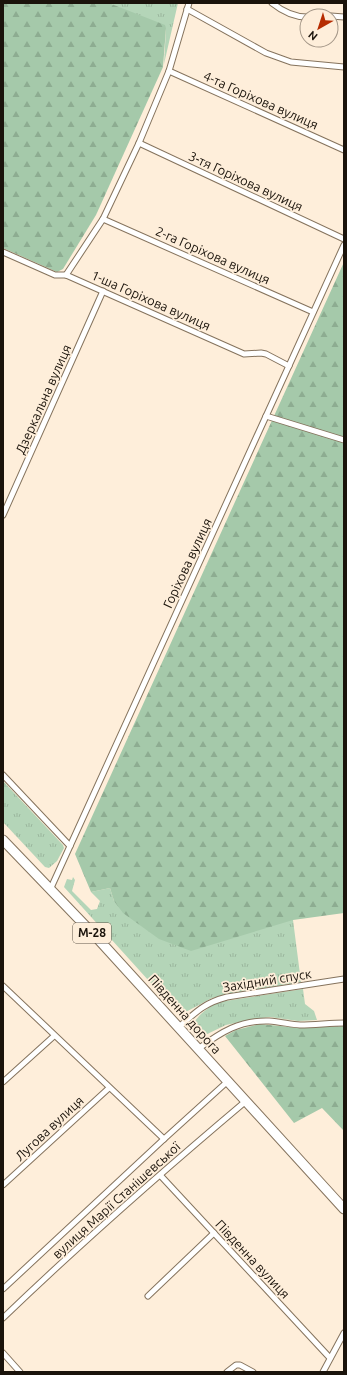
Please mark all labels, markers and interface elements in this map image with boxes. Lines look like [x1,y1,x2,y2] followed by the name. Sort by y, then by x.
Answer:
[299,8,339,48] north arrow
[306,29,320,43] text: N
[202,68,320,132] street label: 4-та Горіхова вулиця
[187,148,305,214] street label: 3-тя Горіхова вулиця
[154,223,272,287] street label: 2-га Горіхова вулиця
[89,267,213,333] street label: 1-ша Горіхова вулиця
[13,342,73,456] street label: Дзеркальна вулиця
[160,516,214,610] street label: Горіхова вулиця
[73,923,111,943] road number: М-28
[222,966,313,994] street label: Західний спуск
[146,972,224,1056] street label: Південна дорога
[12,1093,86,1163] street label: Лугова вулиця
[49,1138,183,1261] street label: вулиця Марії Станішевської
[213,1217,293,1301] street label: Південна вулиця

